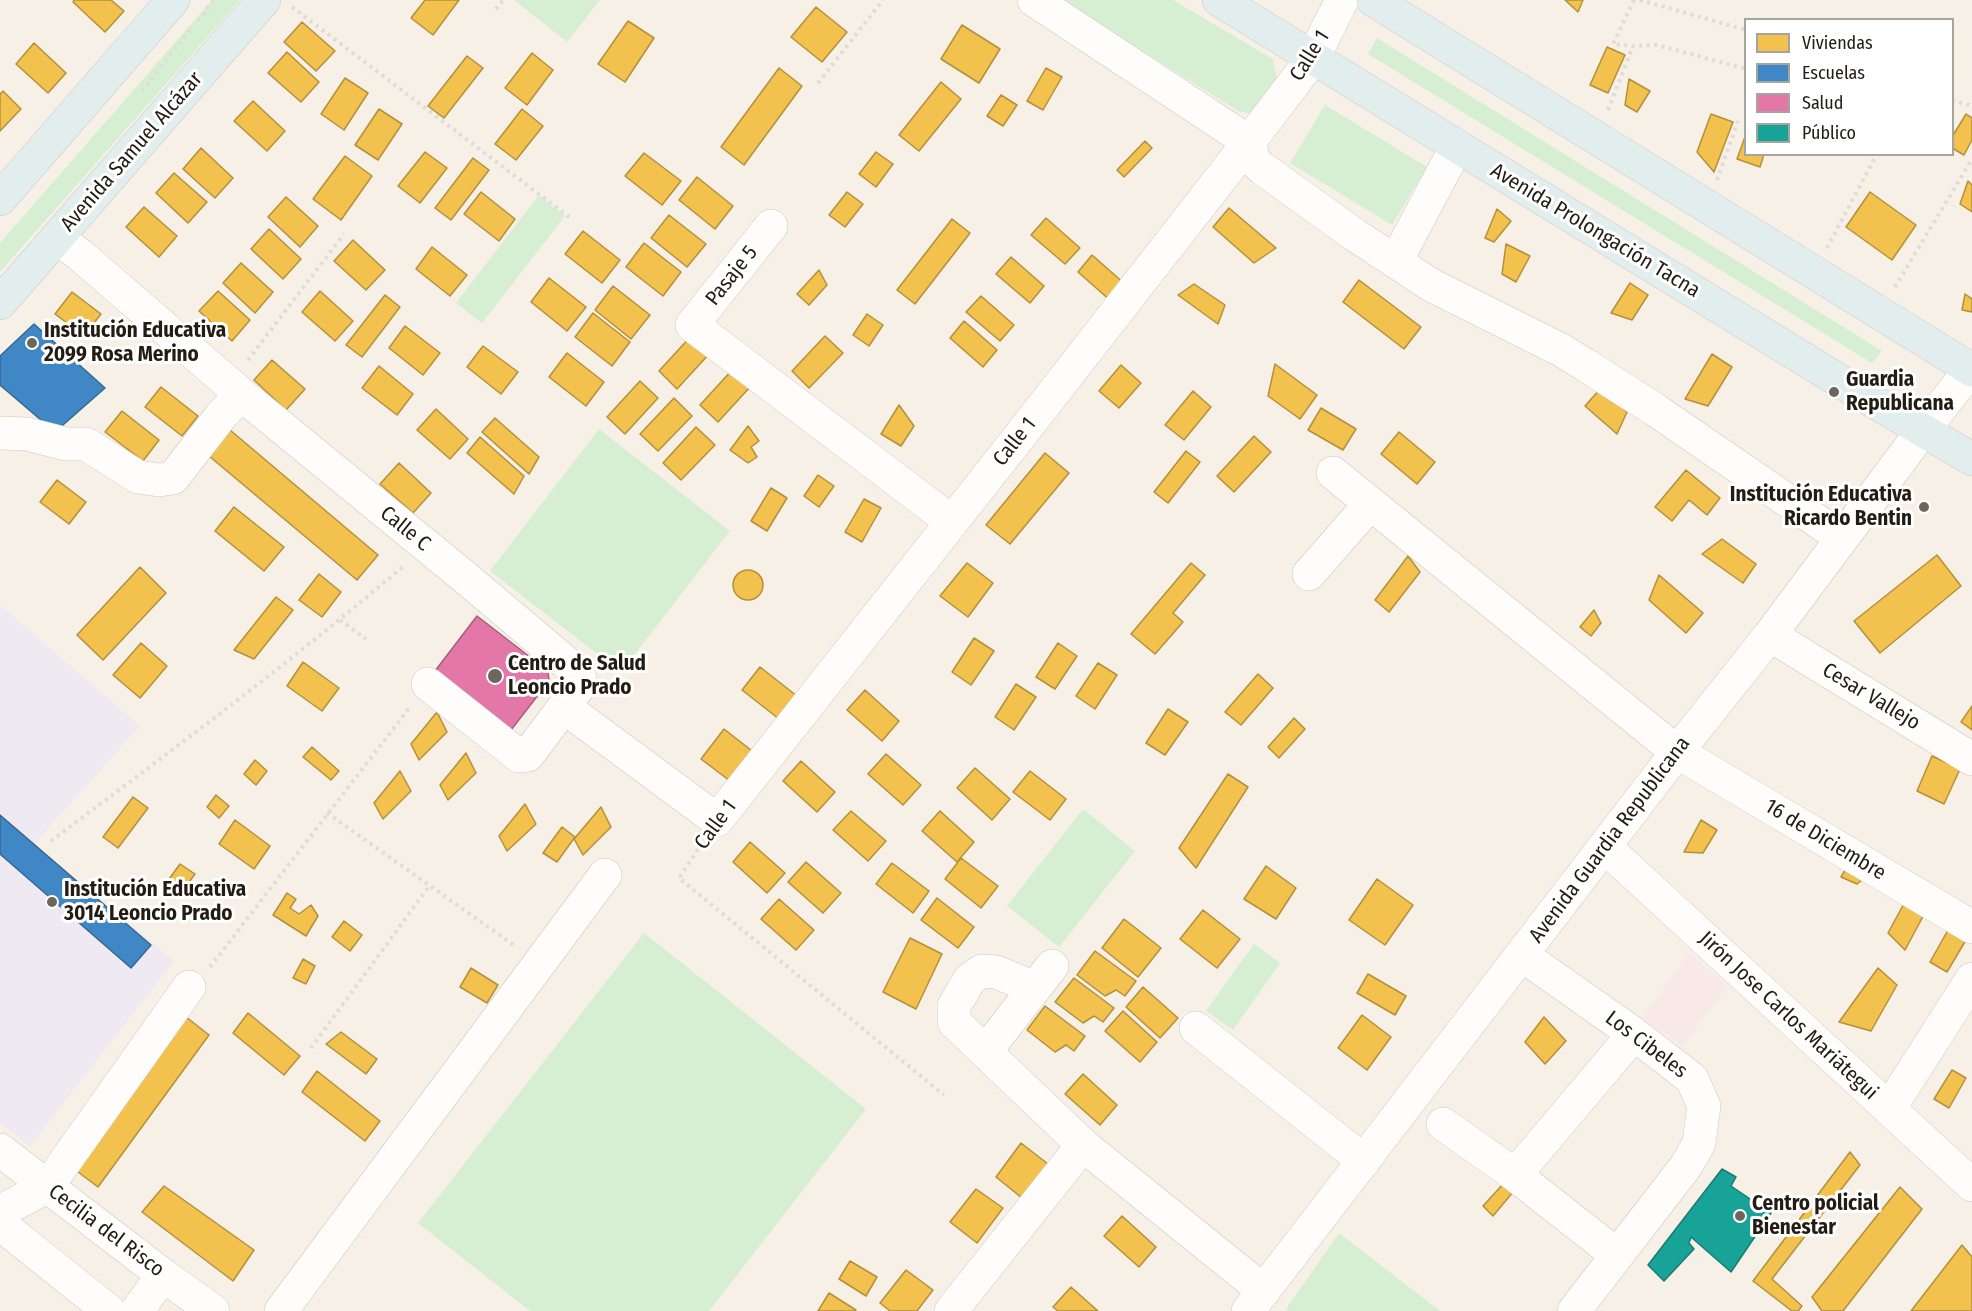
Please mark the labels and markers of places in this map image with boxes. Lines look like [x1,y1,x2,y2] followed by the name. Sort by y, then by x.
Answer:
[44,318,226,368] place label: Institución Educativa 2099 Rosa Merino
[25,336,39,350] marker: Institución Educativa 2099 Rosa Merino
[1846,367,1954,417] place label: Guardia Republicana
[1827,385,1841,399] marker: Guardia Republicana
[1730,482,1912,532] place label: Institución Educativa Ricardo Bentin
[1917,500,1931,514] marker: Institución Educativa Ricardo Bentin
[508,651,646,701] place label: Centro de Salud Leoncio Prado
[486,667,504,685] marker: Centro de Salud Leoncio Prado
[64,877,246,927] place label: Institución Educativa 3014 Leoncio Prado
[45,895,59,909] marker: Institución Educativa 3014 Leoncio Prado
[1752,1191,1879,1241] place label: Centro policial Bienestar
[1733,1209,1747,1223] marker: Centro policial Bienestar

